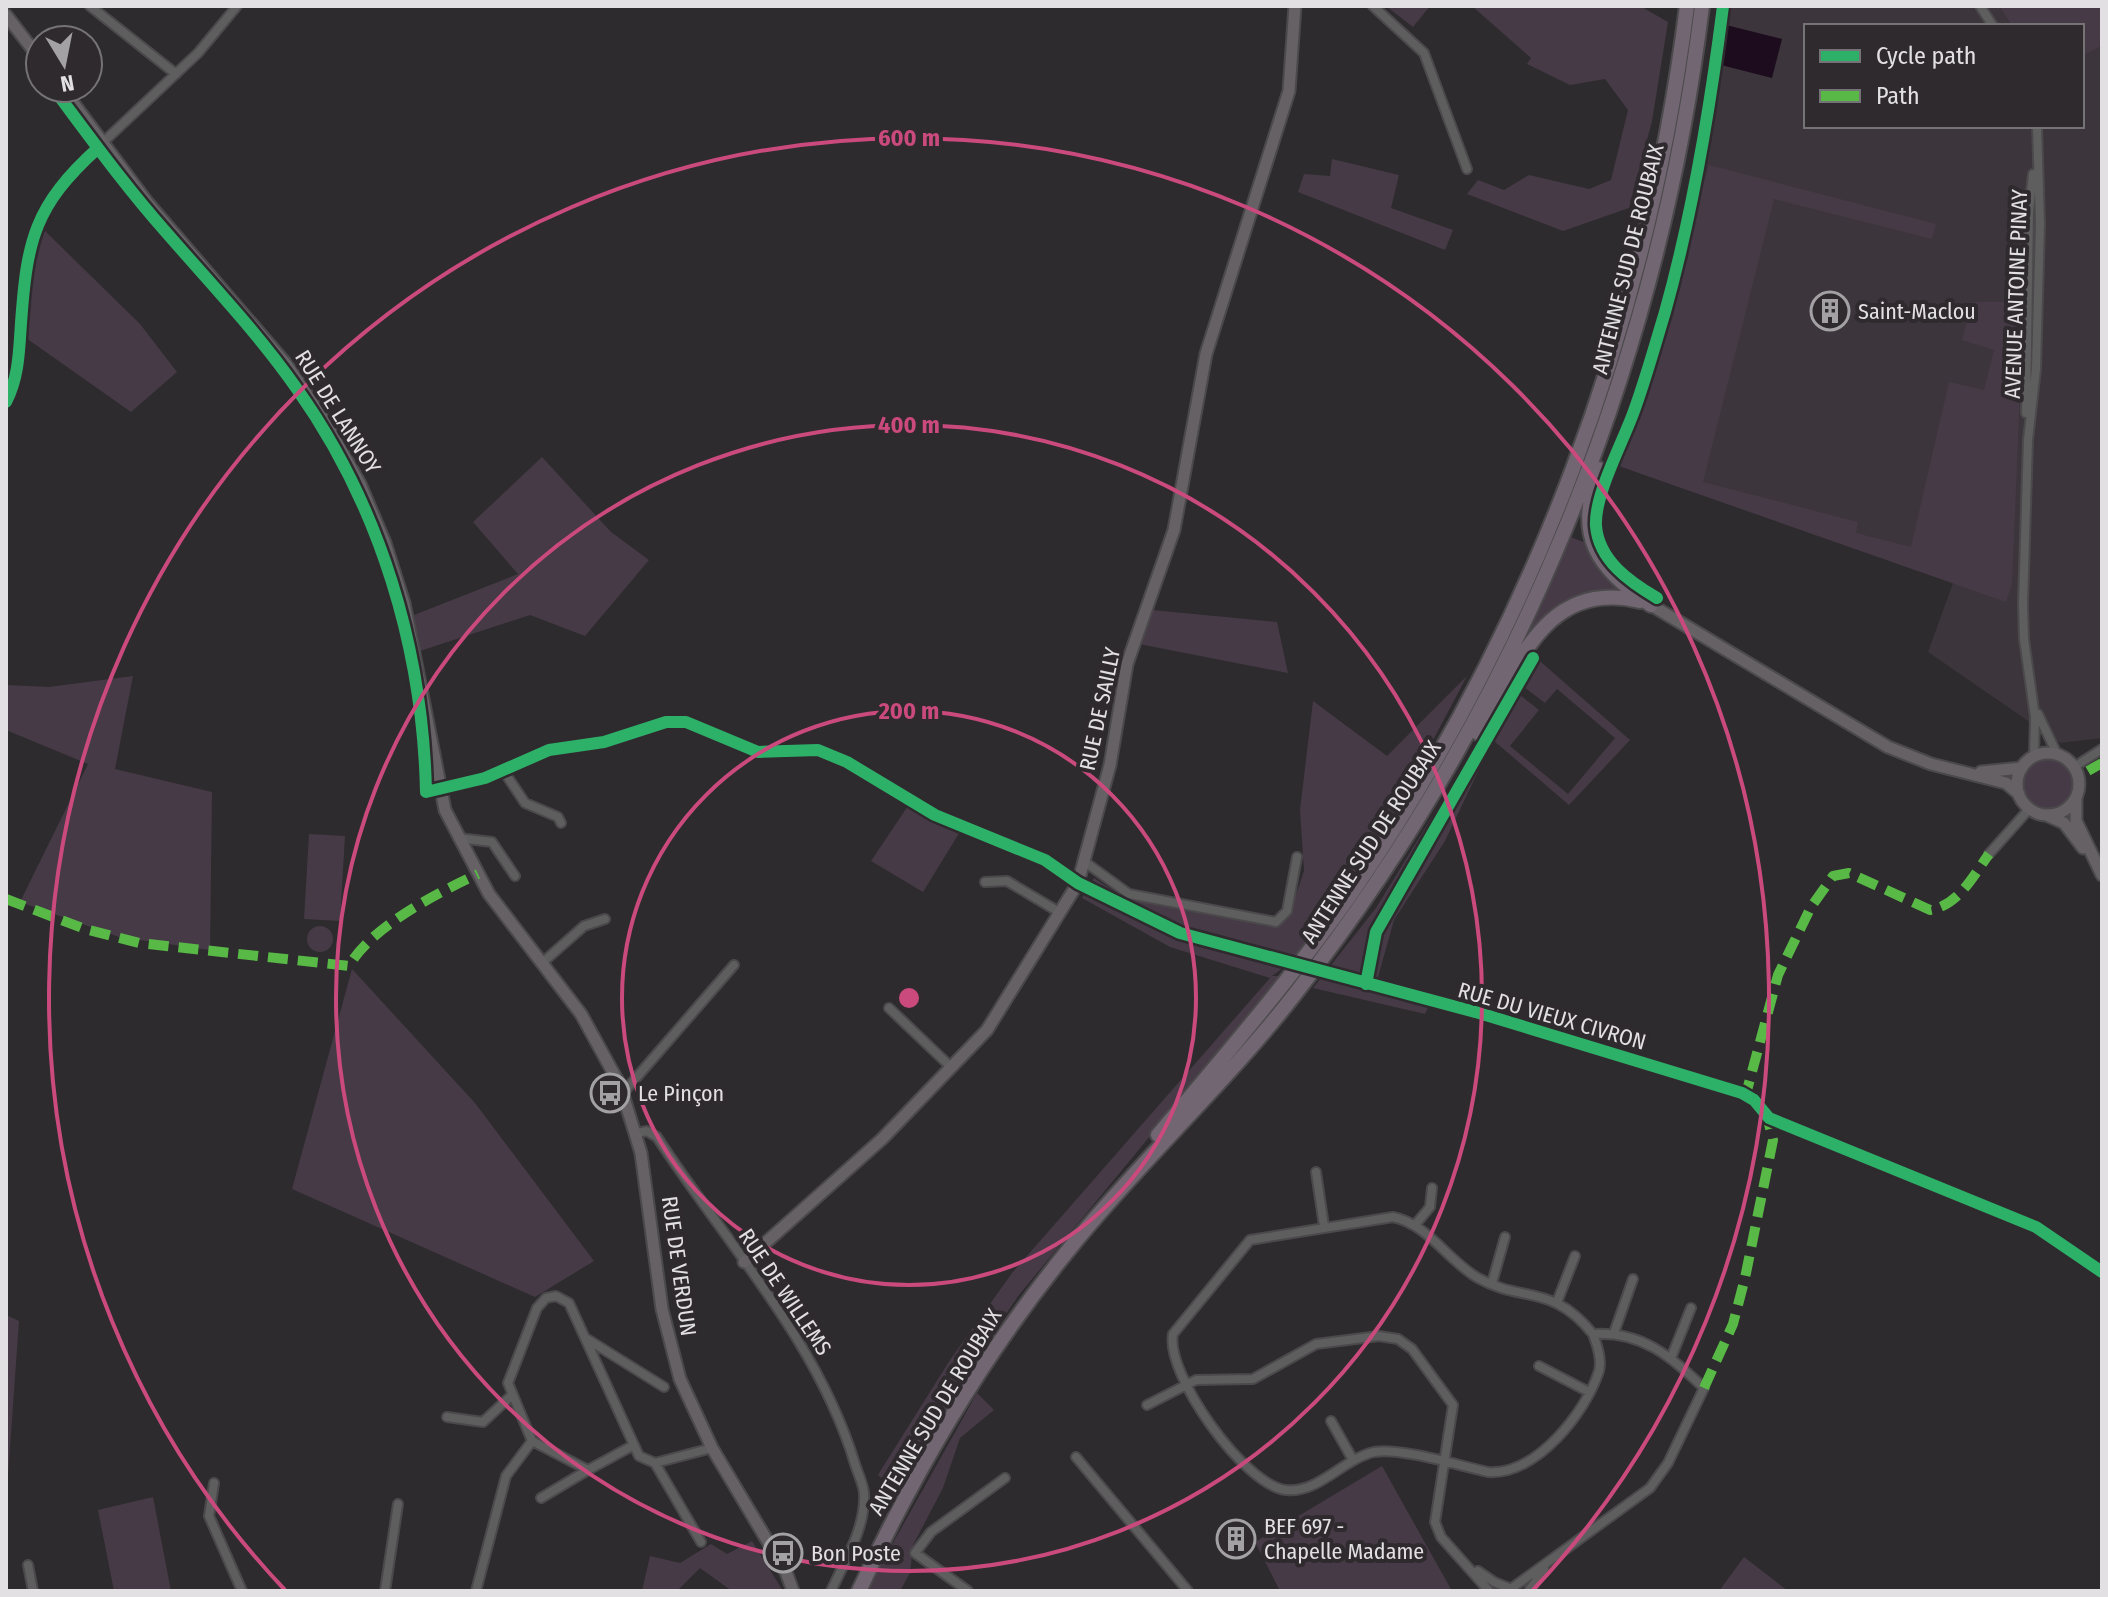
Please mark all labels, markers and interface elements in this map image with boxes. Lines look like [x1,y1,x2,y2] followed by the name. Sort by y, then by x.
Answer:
[24,24,104,104] north arrow
[1804,24,2084,128] legend
[1876,42,1976,70] text: Cycle path
[59,69,76,98] text: N
[1876,82,1920,110] text: Path
[878,124,940,152] text: 600 m
[1586,141,1670,377] street label: ANTENNE SUD DE ROUBAIX
[1999,189,2033,399] street label: AVENUE ANTOINE PINAY
[1809,290,1851,332] building icon: Saint-Maclou
[1858,298,1976,325] place label: Saint-Maclou
[289,345,387,479] street label: RUE DE LANNOY
[878,411,940,439] text: 400 m
[1074,645,1126,773] street label: RUE DE SAILLY
[878,697,939,725] text: 200 m
[1295,735,1447,948] street label: ANTENNE SUD DE ROUBAIX
[1455,976,1649,1056] street label: RUE DU VIEUX CIVRON
[895,984,923,1012] centre of rings
[589,1072,631,1114] bus stop icon: Le Pinçon
[638,1080,724,1107] place label: Le Pinçon
[656,1194,702,1338] street label: RUE DE VERDUN
[733,1224,837,1360] street label: RUE DE WILLEMS
[863,1304,1008,1520] street label: ANTENNE SUD DE ROUBAIX
[1264,1513,1424,1565] place label: BEF 697 - Chapelle Madame
[1215,1518,1257,1560] building icon: BEF 697 - Chapelle Madame
[762,1532,804,1574] bus stop icon: Bon Poste
[811,1540,901,1567] place label: Bon Poste

